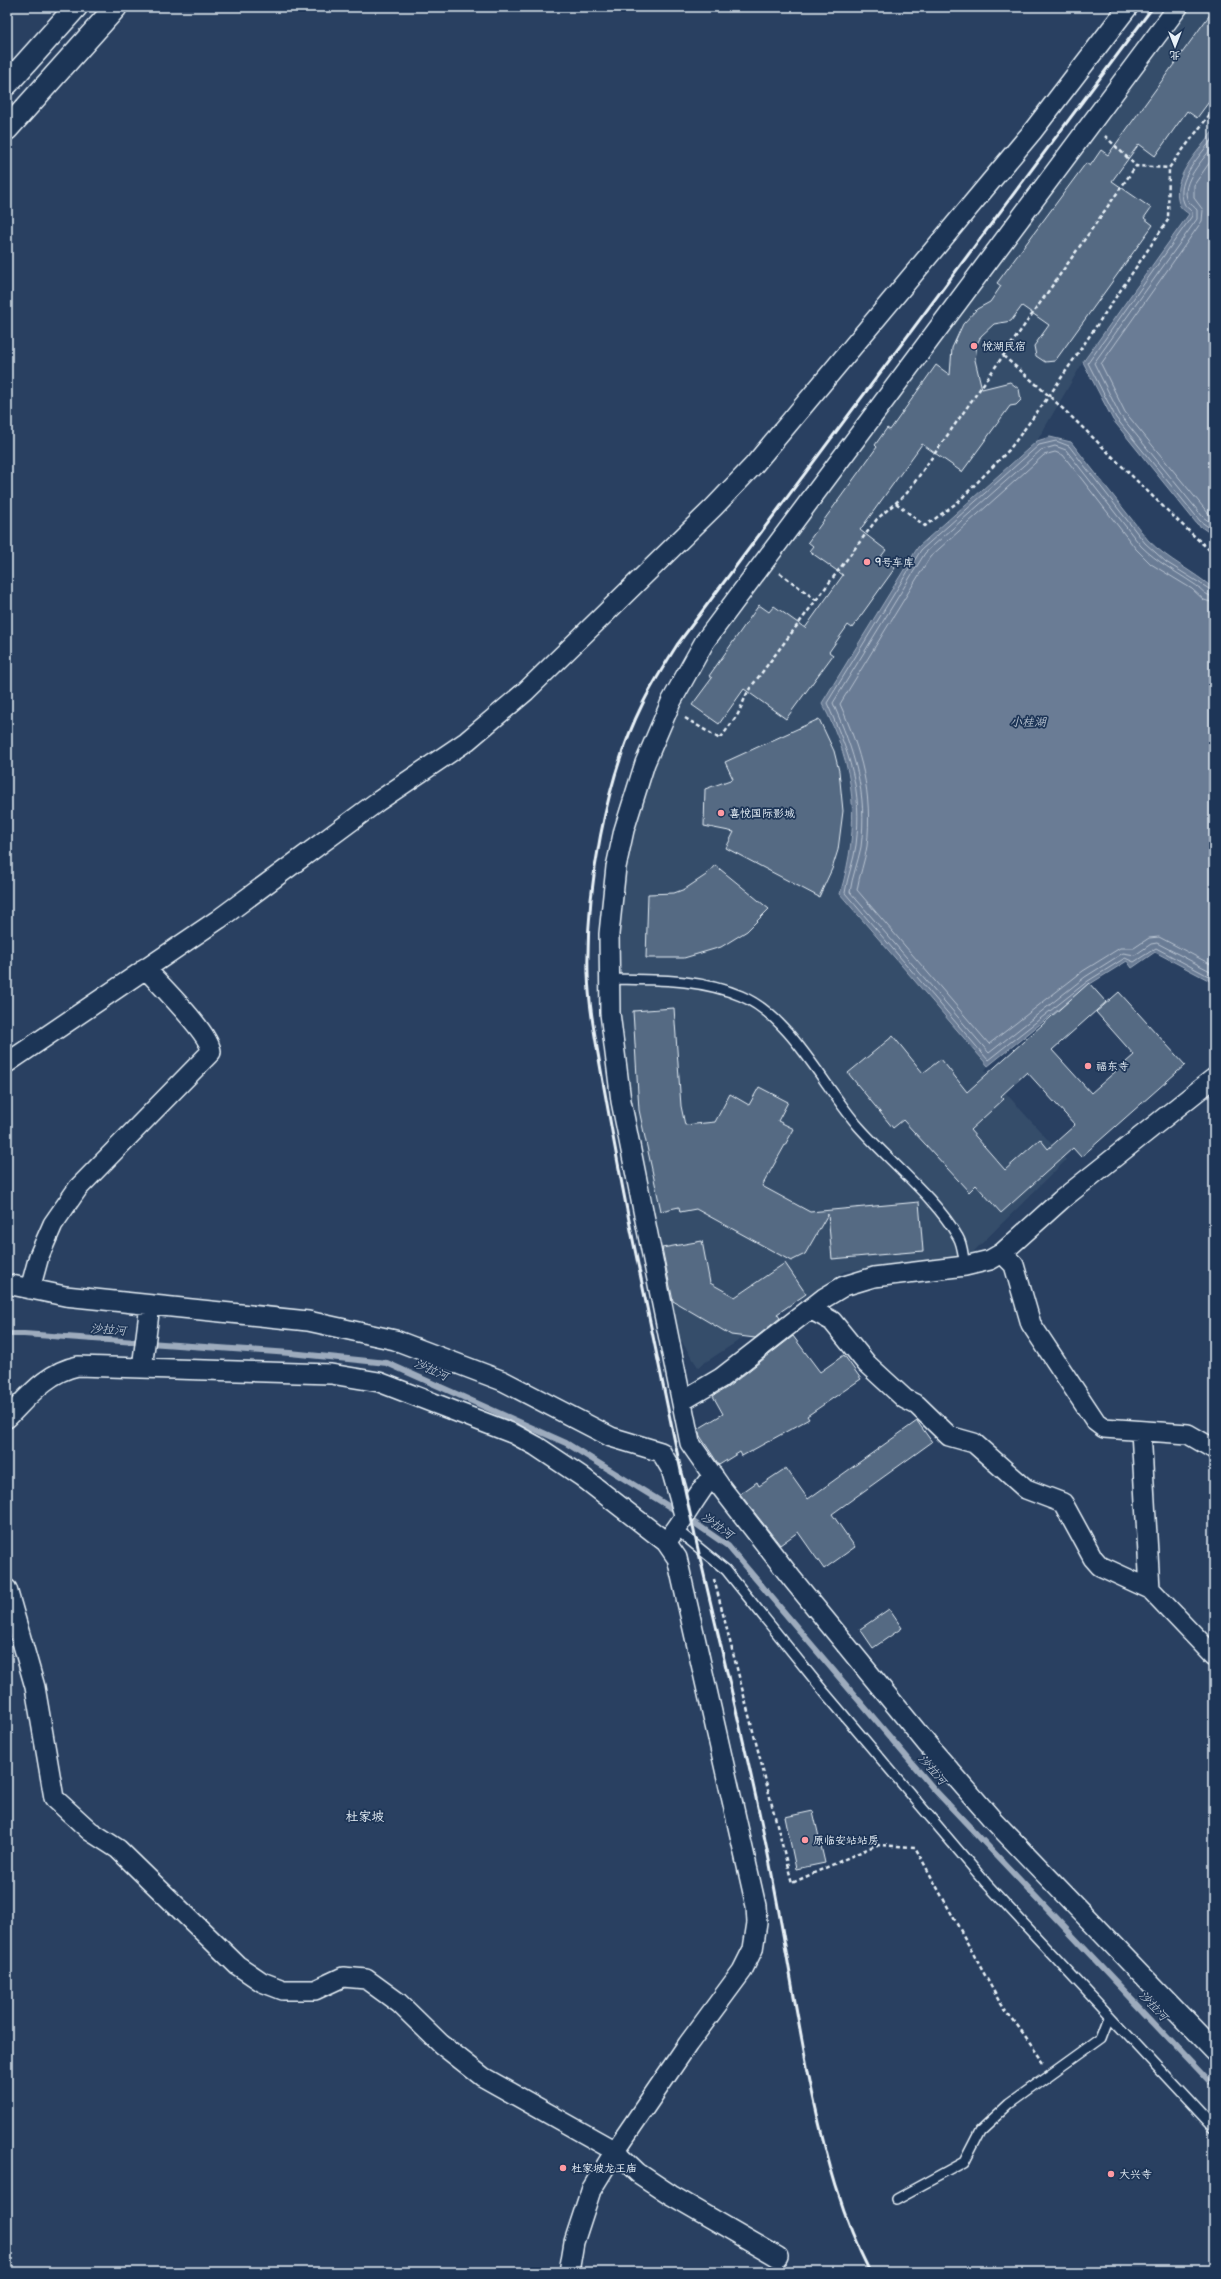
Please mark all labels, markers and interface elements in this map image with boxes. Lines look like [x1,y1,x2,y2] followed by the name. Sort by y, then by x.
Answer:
[1155,26,1195,66] north arrow
[1170,49,1181,62] text: 北
[982,340,1026,353] place label: 悦湖民宿
[969,341,979,351] marker: 悦湖民宿
[875,556,914,569] place label: 9号车库
[862,557,872,567] marker: 9号车库
[1010,715,1047,730] water label: 小桂湖
[729,807,795,820] place label: 喜悦国际影城
[716,808,726,818] marker: 喜悦国际影城
[1096,1060,1129,1073] place label: 福东寺
[1083,1061,1093,1071] marker: 福东寺
[90,1321,128,1339] water label: 沙拉河
[411,1356,452,1385] water label: 沙拉河
[698,1509,738,1544] water label: 沙拉河
[915,1751,951,1790] water label: 沙拉河
[345,1809,385,1825] district label: 杜家坡
[813,1834,879,1847] place label: 原临安站站房
[800,1835,810,1845] marker: 原临安站站房
[1135,1988,1172,2026] water label: 沙拉河
[571,2162,637,2175] place label: 杜家坡龙王庙
[558,2163,568,2173] marker: 杜家坡龙王庙
[1119,2168,1152,2181] place label: 大兴寺
[1106,2169,1116,2179] marker: 大兴寺

